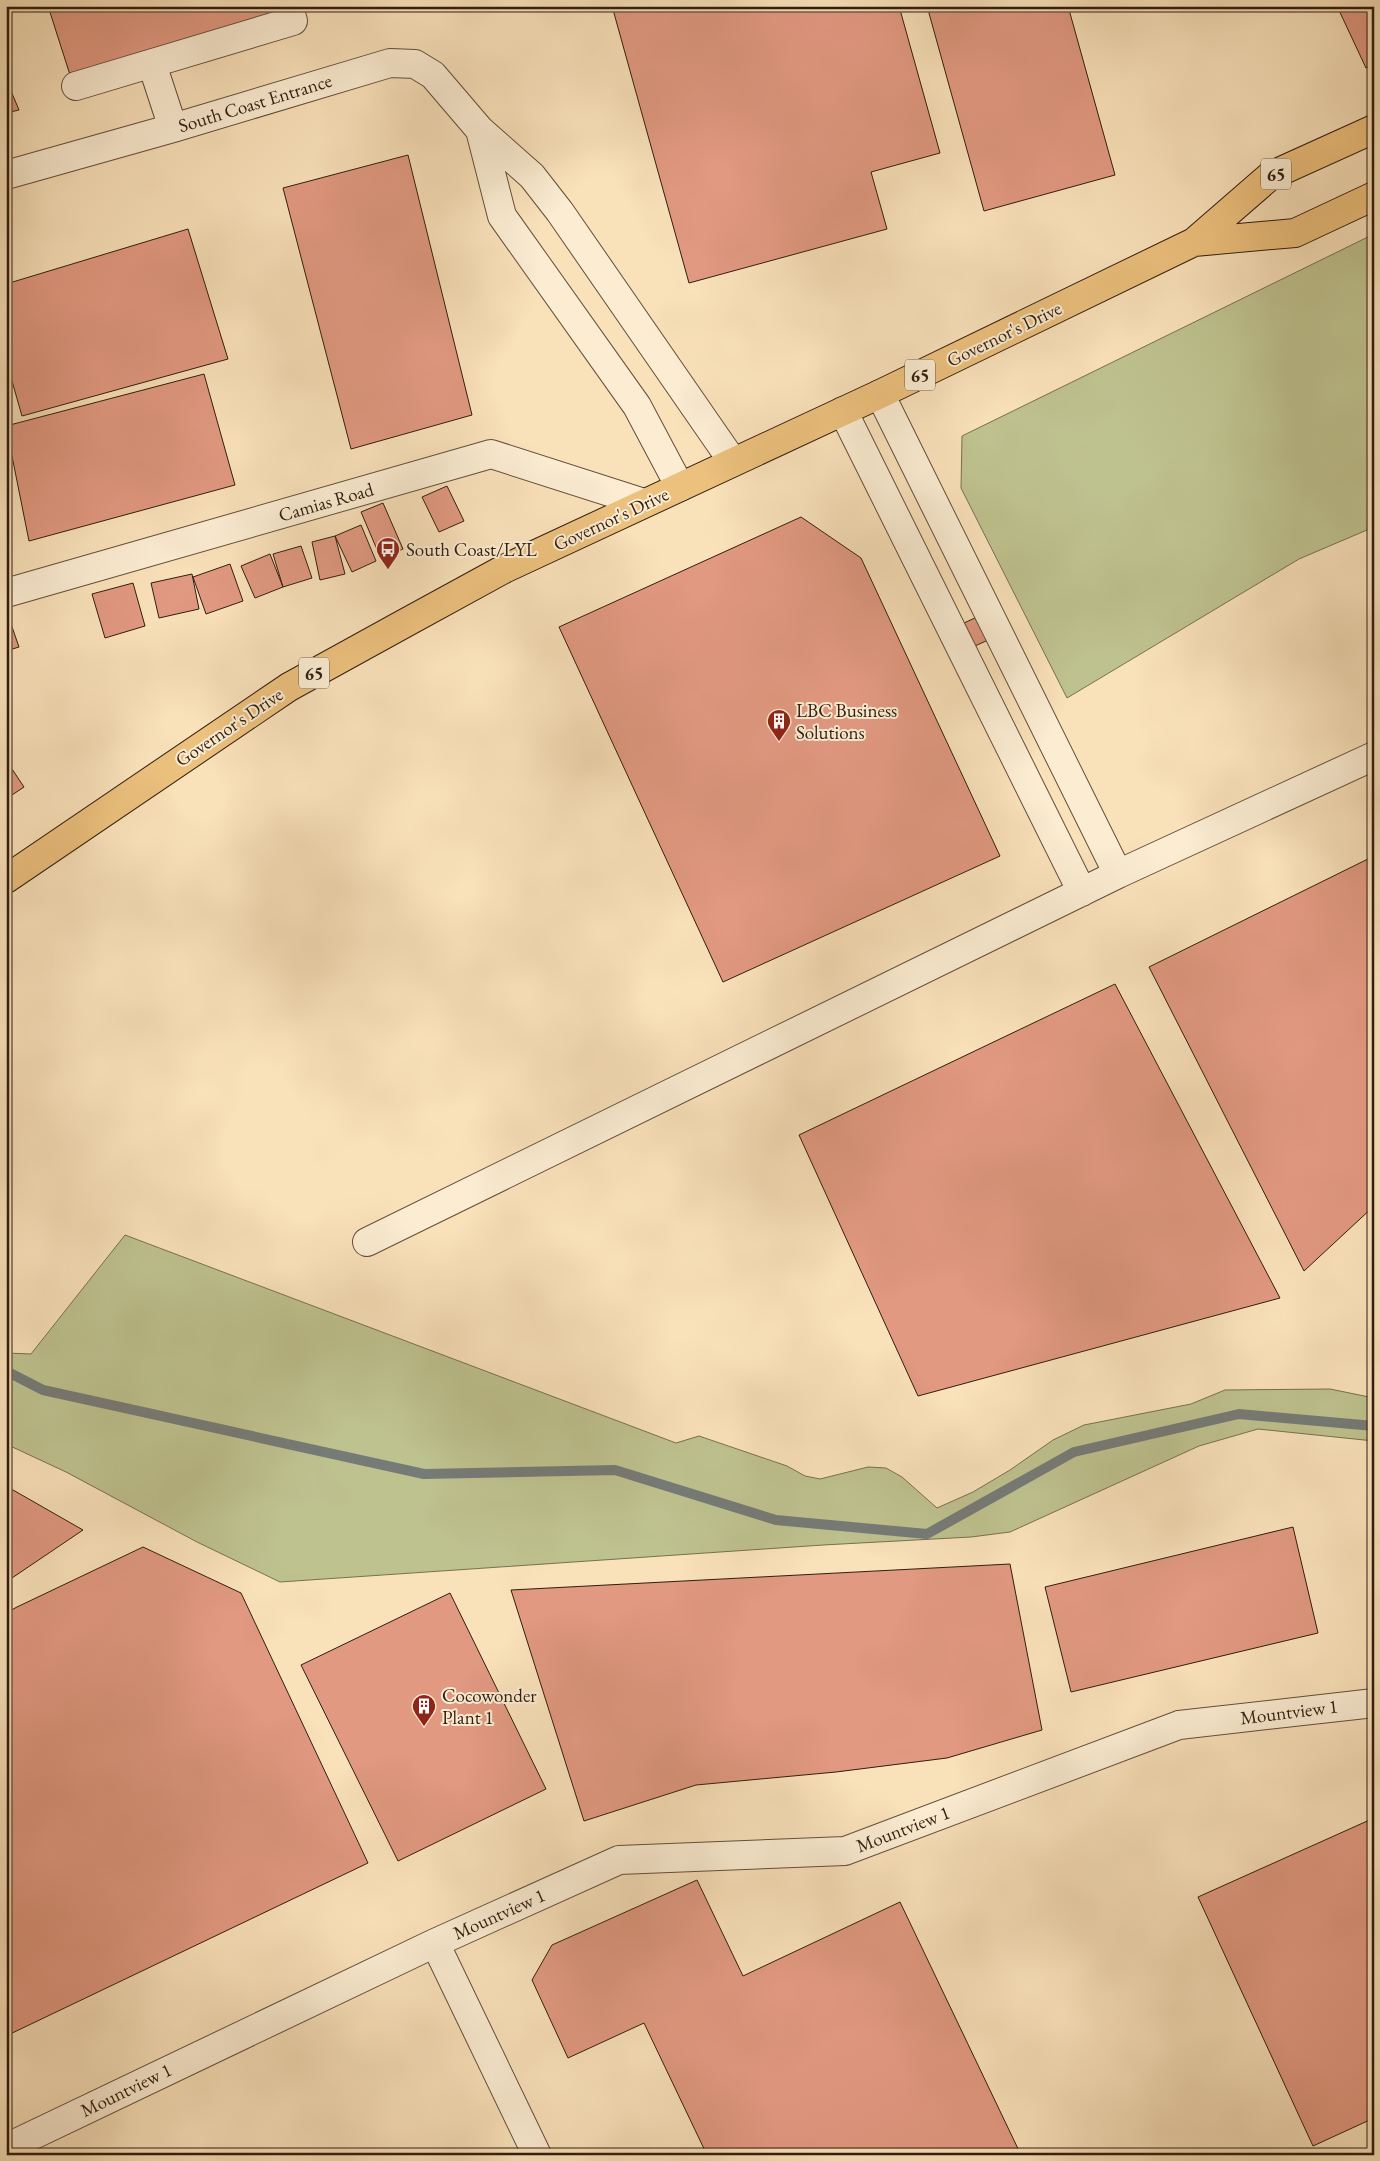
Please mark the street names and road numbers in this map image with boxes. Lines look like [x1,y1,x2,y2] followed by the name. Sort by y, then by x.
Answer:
[175,68,335,138] street label: South Coast Entrance
[1261,158,1291,190] road number: 65
[942,295,1066,373] street label: Governor's Drive
[905,360,935,390] road number: 65
[276,476,377,527] street label: Camias Road
[549,481,673,557] street label: Governor's Drive
[299,658,329,688] road number: 65
[170,682,288,772] street label: Governor's Drive
[1239,1694,1339,1730] street label: Mountview 1
[853,1800,953,1858] street label: Mountview 1
[449,1883,549,1945] street label: Mountview 1
[76,2057,176,2123] street label: Mountview 1

